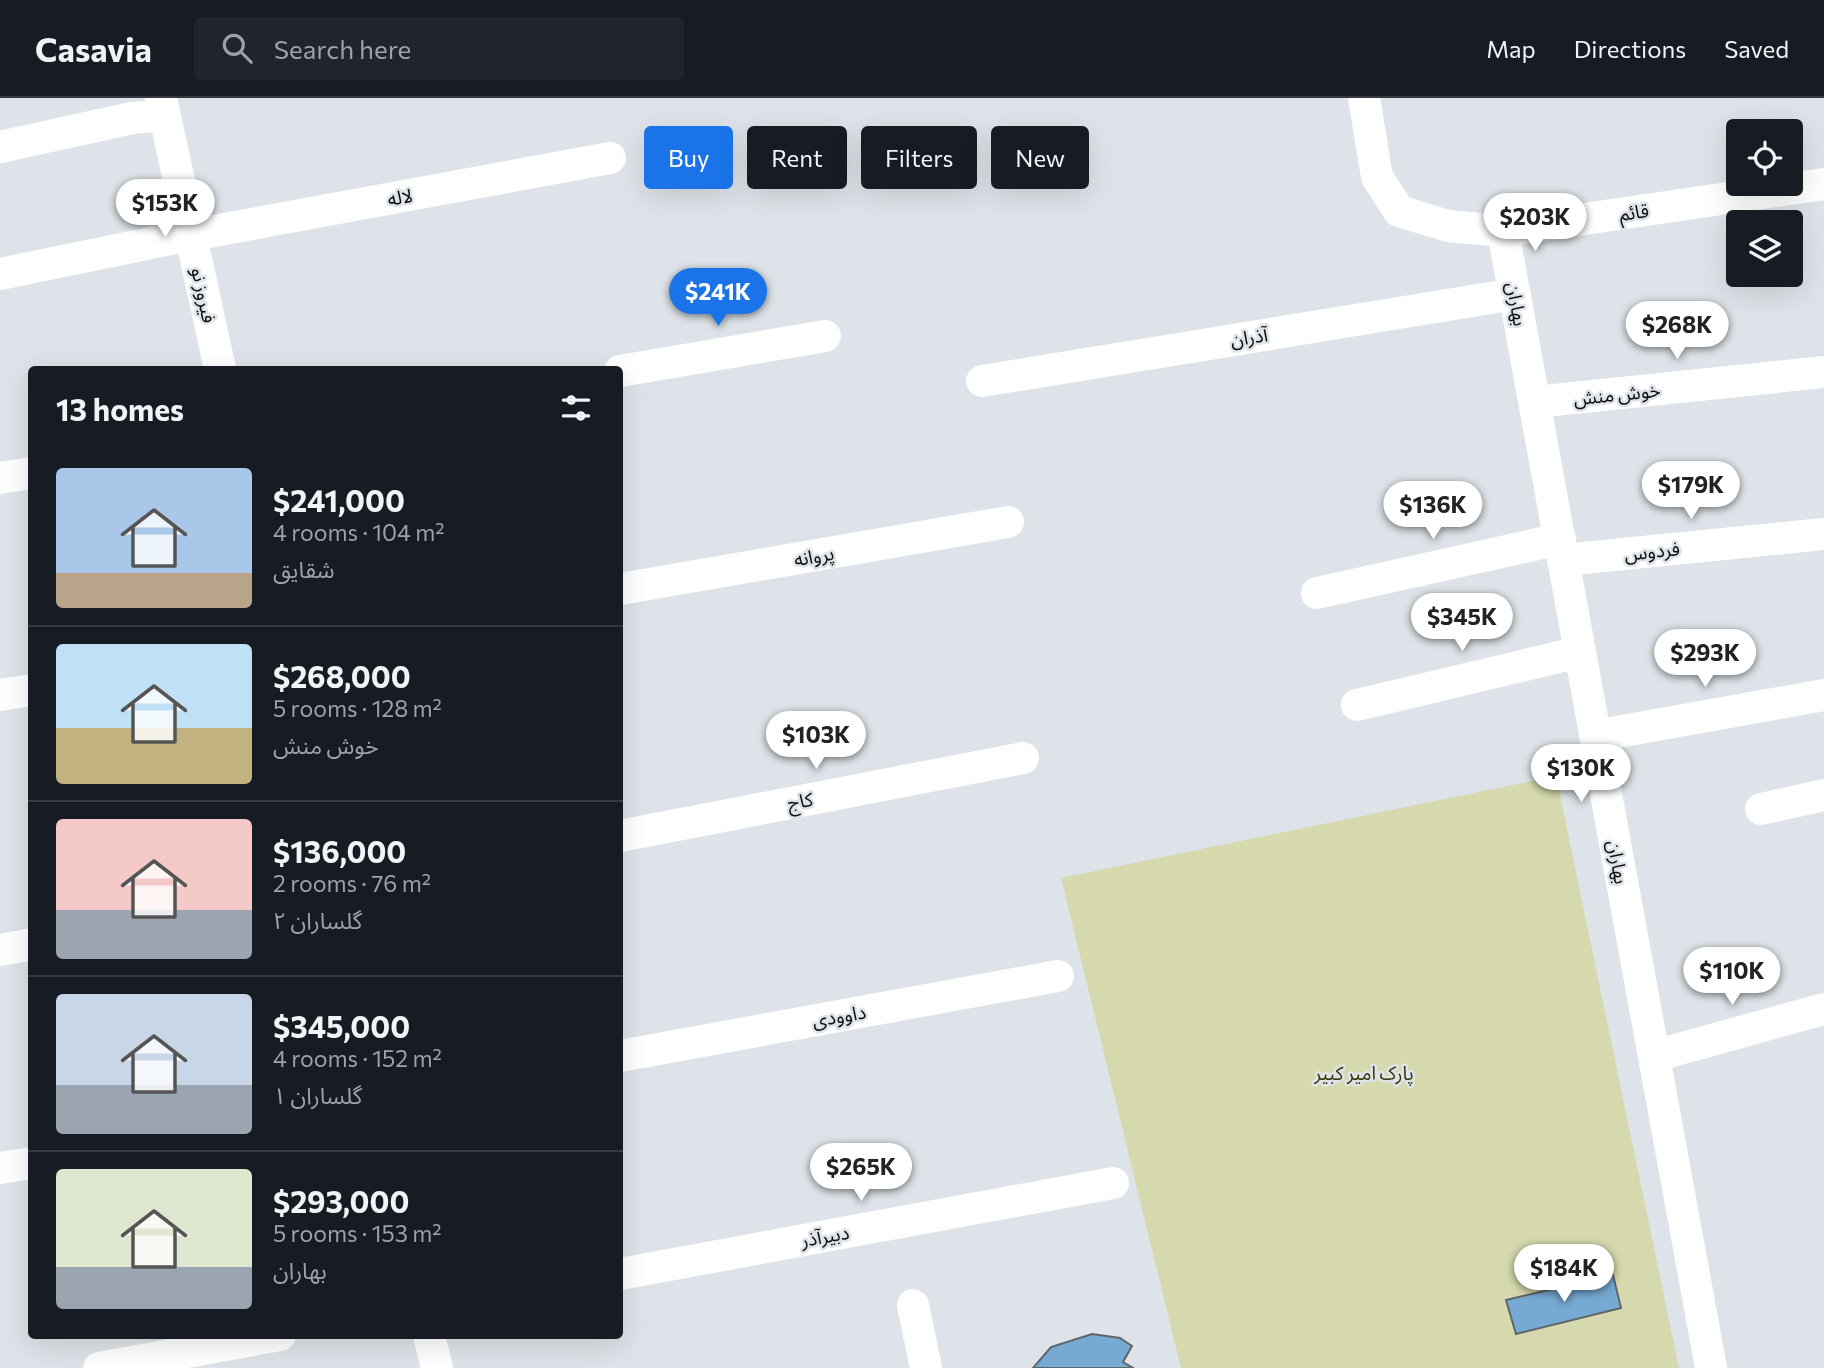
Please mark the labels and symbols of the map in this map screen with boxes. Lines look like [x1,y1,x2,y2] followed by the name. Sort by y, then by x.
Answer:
[116,180,214,239] pin: $153K
[385,183,414,210] street label: لاله
[1486,194,1584,253] pin: $203K
[1618,198,1651,229] street label: قائم
[186,265,222,325] street label: فیروز نو
[669,268,767,328] pin: $241K
[1501,280,1533,328] street label: بهاران
[1628,302,1726,361] pin: $268K
[1229,322,1271,352] street label: آذران
[1572,377,1662,411] street label: خوش منش
[1642,462,1740,521] pin: $179K
[1384,482,1482,541] pin: $136K
[1623,536,1681,566] street label: فردوس
[792,541,836,572] street label: پروانه
[1413,594,1511,653] pin: $345K
[1656,630,1754,689] pin: $293K
[767,712,865,771] pin: $103K
[1532,744,1630,804] pin: $130K
[785,787,816,817] street label: کاج
[1602,838,1634,886] street label: بهاران
[1683,948,1781,1007] pin: $110K
[810,999,868,1033] street label: داوودی
[1313,1061,1414,1086] park label: پارک امیر کبیر
[812,1144,910,1203] pin: $265K
[798,1220,851,1252] street label: دبیرآذر
[1515,1244,1613,1304] pin: $184K

